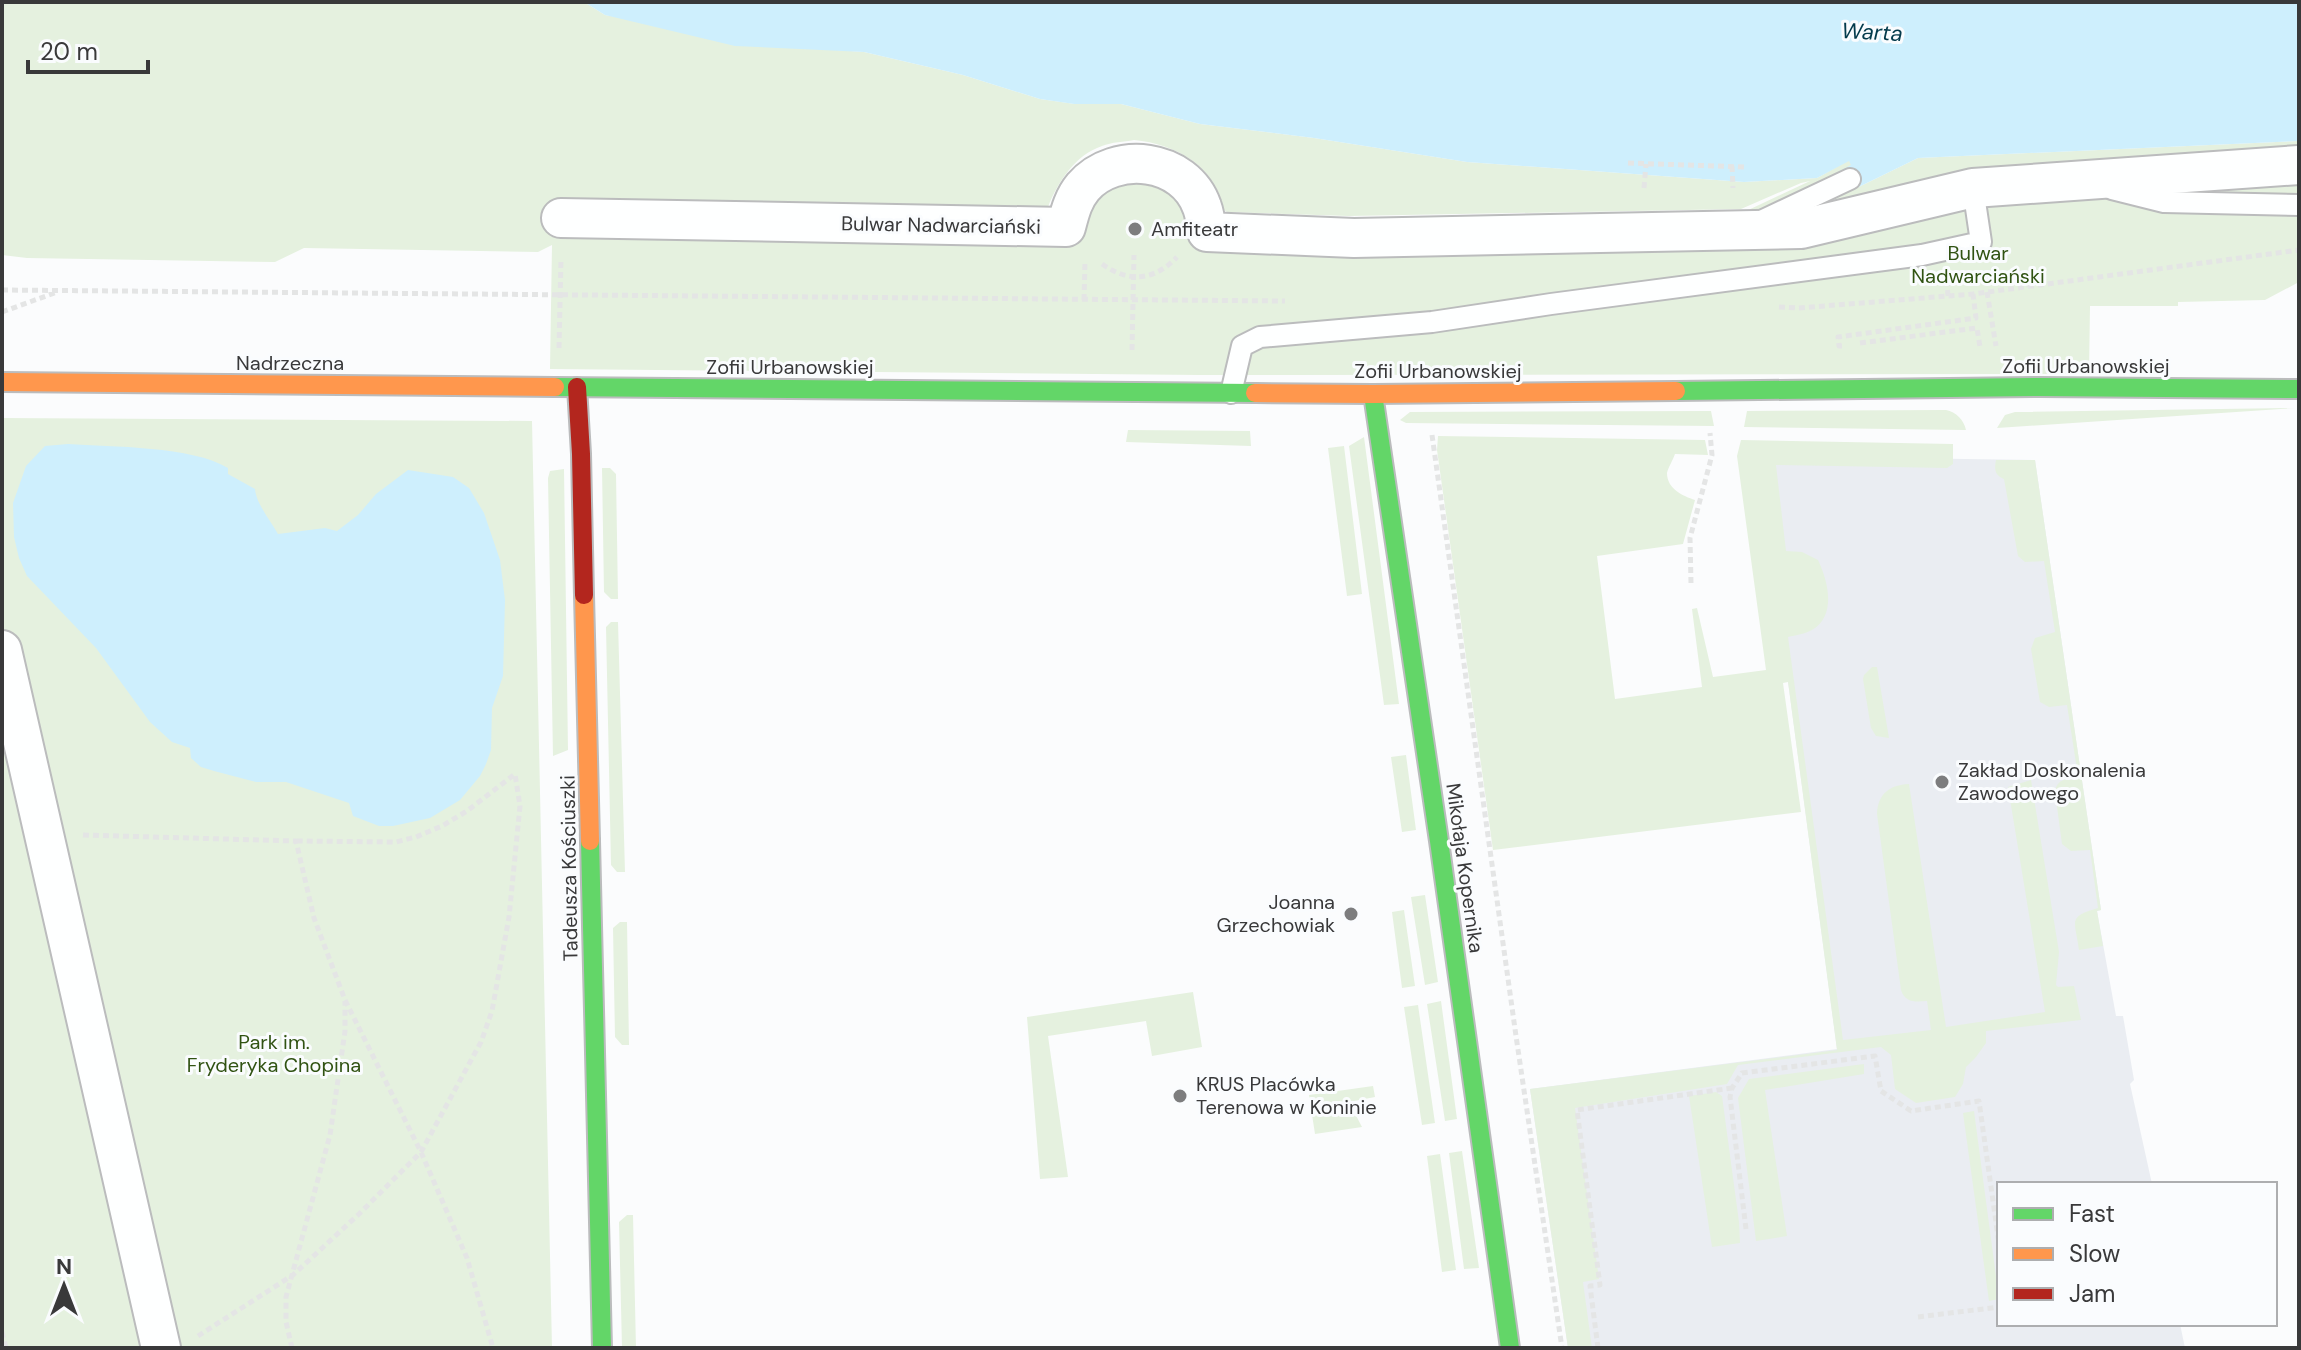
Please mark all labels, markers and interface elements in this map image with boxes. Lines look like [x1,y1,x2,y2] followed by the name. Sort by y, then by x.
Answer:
[1841,16,1903,48] water label: Warta
[28,24,148,74] scale bar
[40,36,98,67] text: 20 m
[841,210,1041,240] street label: Bulwar Nadwarciański
[1151,216,1238,242] place label: Amfiteatr
[1126,220,1144,238] marker: Amfiteatr
[1911,240,2045,289] park label: Bulwar Nadwarciański
[236,350,344,376] street label: Nadrzeczna
[2002,353,2170,379] street label: Zofii Urbanowskiej
[706,354,874,380] street label: Zofii Urbanowskiej
[1354,358,1522,384] street label: Zofii Urbanowskiej
[1958,757,2146,806] place label: Zakład Doskonalenia Zawodowego
[1933,773,1951,791] marker: Zakład Doskonalenia Zawodowego
[554,775,584,961] street label: Tadeusza Kościuszki
[1440,781,1490,955] street label: Mikołaja Kopernika
[1216,889,1335,938] place label: Joanna Grzechowiak
[1342,905,1360,923] marker: Joanna Grzechowiak
[187,1029,361,1078] park label: Park im. Fryderyka Chopina
[1196,1071,1377,1120] place label: KRUS Placówka Terenowa w Koninie
[1171,1087,1189,1105] marker: KRUS Placówka Terenowa w Koninie
[1997,1182,2277,1326] legend
[2069,1198,2115,1229] text: Fast
[2069,1238,2120,1269] text: Slow
[24,1246,104,1326] north arrow
[56,1252,72,1281] text: N
[2069,1278,2115,1309] text: Jam

